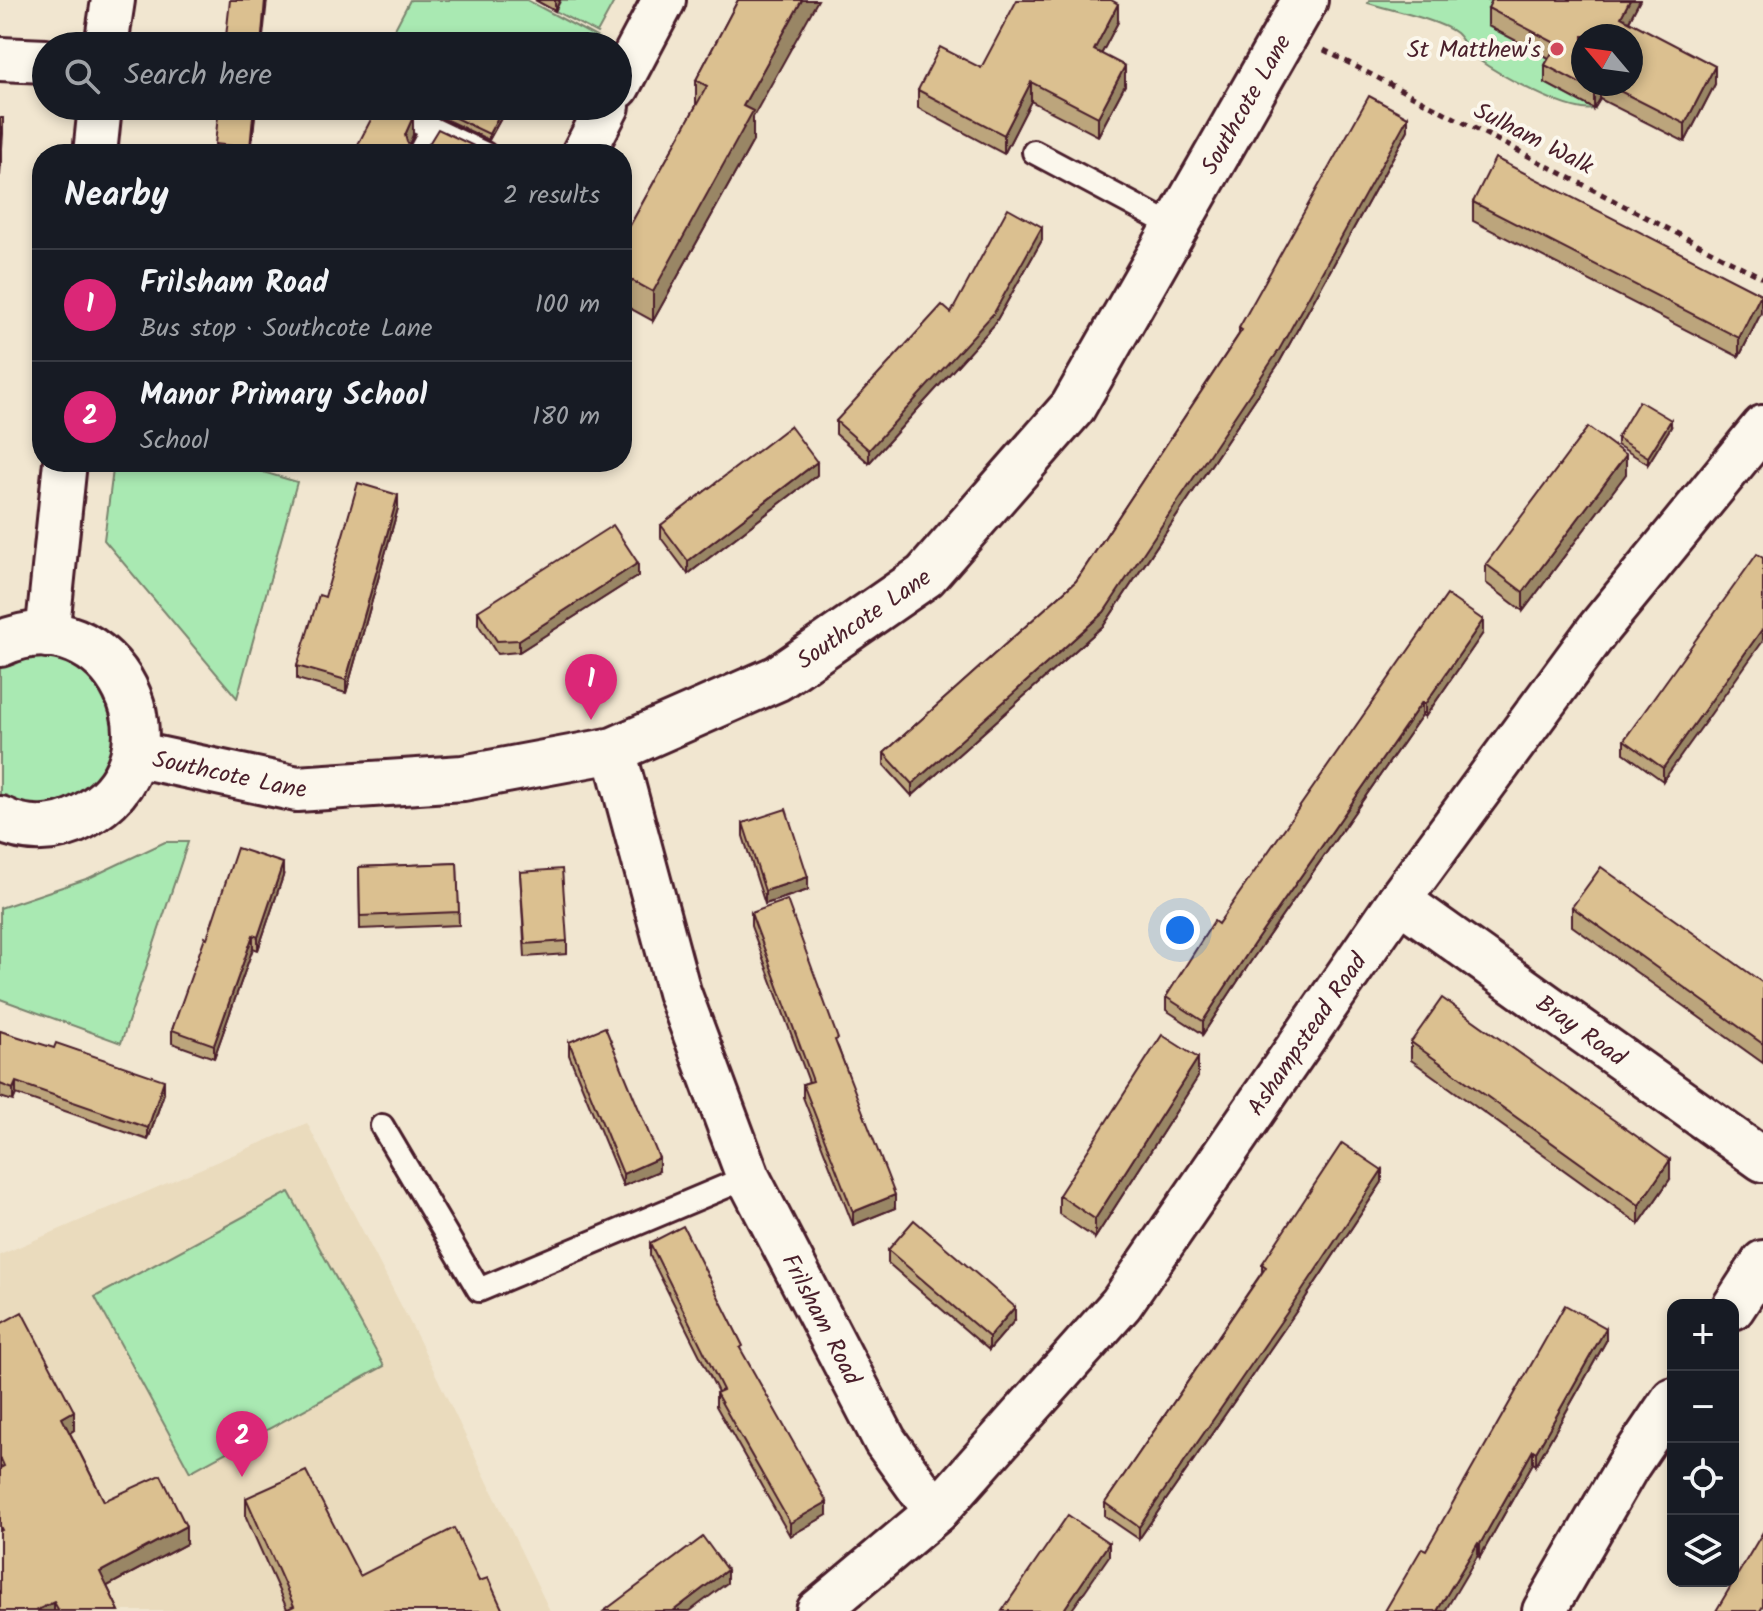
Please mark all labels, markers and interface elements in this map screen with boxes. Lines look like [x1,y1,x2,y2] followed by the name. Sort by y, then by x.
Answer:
[1571,24,1643,96] north arrow
[1191,27,1303,183] street label: Southcote Lane
[1407,31,1541,70] place label: St Matthew's
[32,32,632,120] search box
[1548,40,1566,58] marker: St Matthew's
[124,52,272,100] text: Search here
[60,54,104,98] icon: search
[1466,92,1601,187] street label: Sulham Walk
[64,169,169,223] text: Nearby
[503,175,600,217] text: 2 results
[140,260,328,308] text: Frilsham Road
[86,284,94,326] text: 1
[535,284,600,326] text: 100 m
[140,308,433,350] text: Bus stop · Southcote Lane
[140,372,427,420] text: Manor Primary School
[82,396,98,438] text: 2
[532,396,600,438] text: 180 m
[140,420,209,462] text: School
[789,559,940,680] street label: Southcote Lane
[565,654,617,720] pin: 1
[149,741,308,810] street label: Southcote Lane
[1160,910,1200,950] your location
[1238,944,1379,1125] street label: Ashampstead Road
[1527,985,1635,1078] street label: Bray Road
[770,1247,871,1393] street label: Frilsham Road
[1667,1299,1739,1587] map controls
[1667,1299,1739,1371] button: +
[1667,1371,1739,1443] button: −
[216,1411,268,1477] pin: 2
[1667,1443,1739,1515] button: locate
[1667,1515,1739,1587] button: layers

